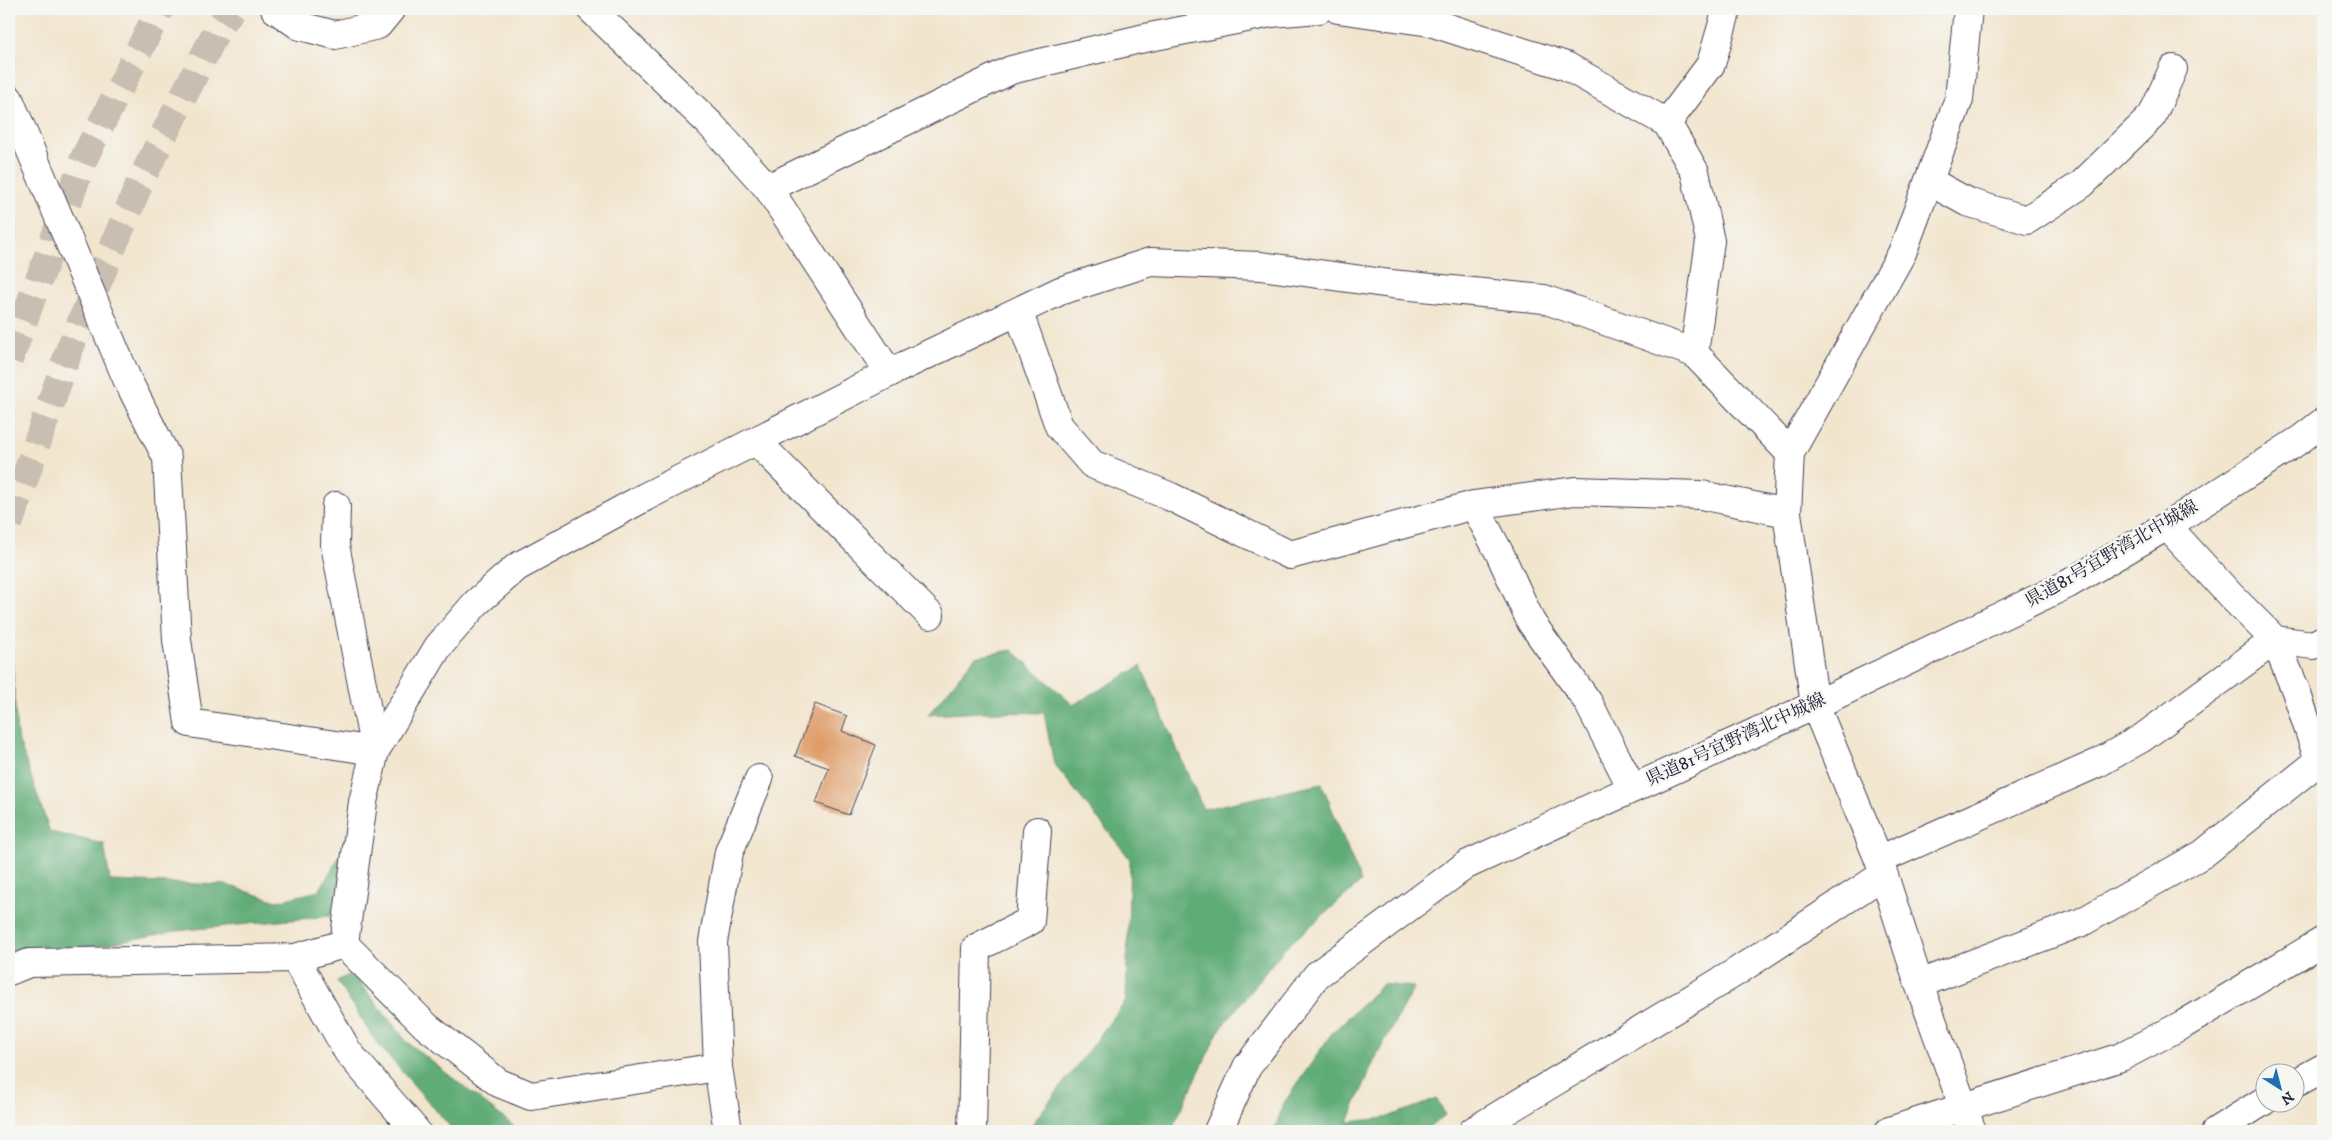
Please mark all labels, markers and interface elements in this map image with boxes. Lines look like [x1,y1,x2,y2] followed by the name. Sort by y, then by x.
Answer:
[2022,496,2202,612] street label: 県道81号宜野湾北中城線
[1643,689,1829,791] street label: 県道81号宜野湾北中城線
[2254,1062,2304,1112] north arrow
[2277,1087,2297,1109] text: N

